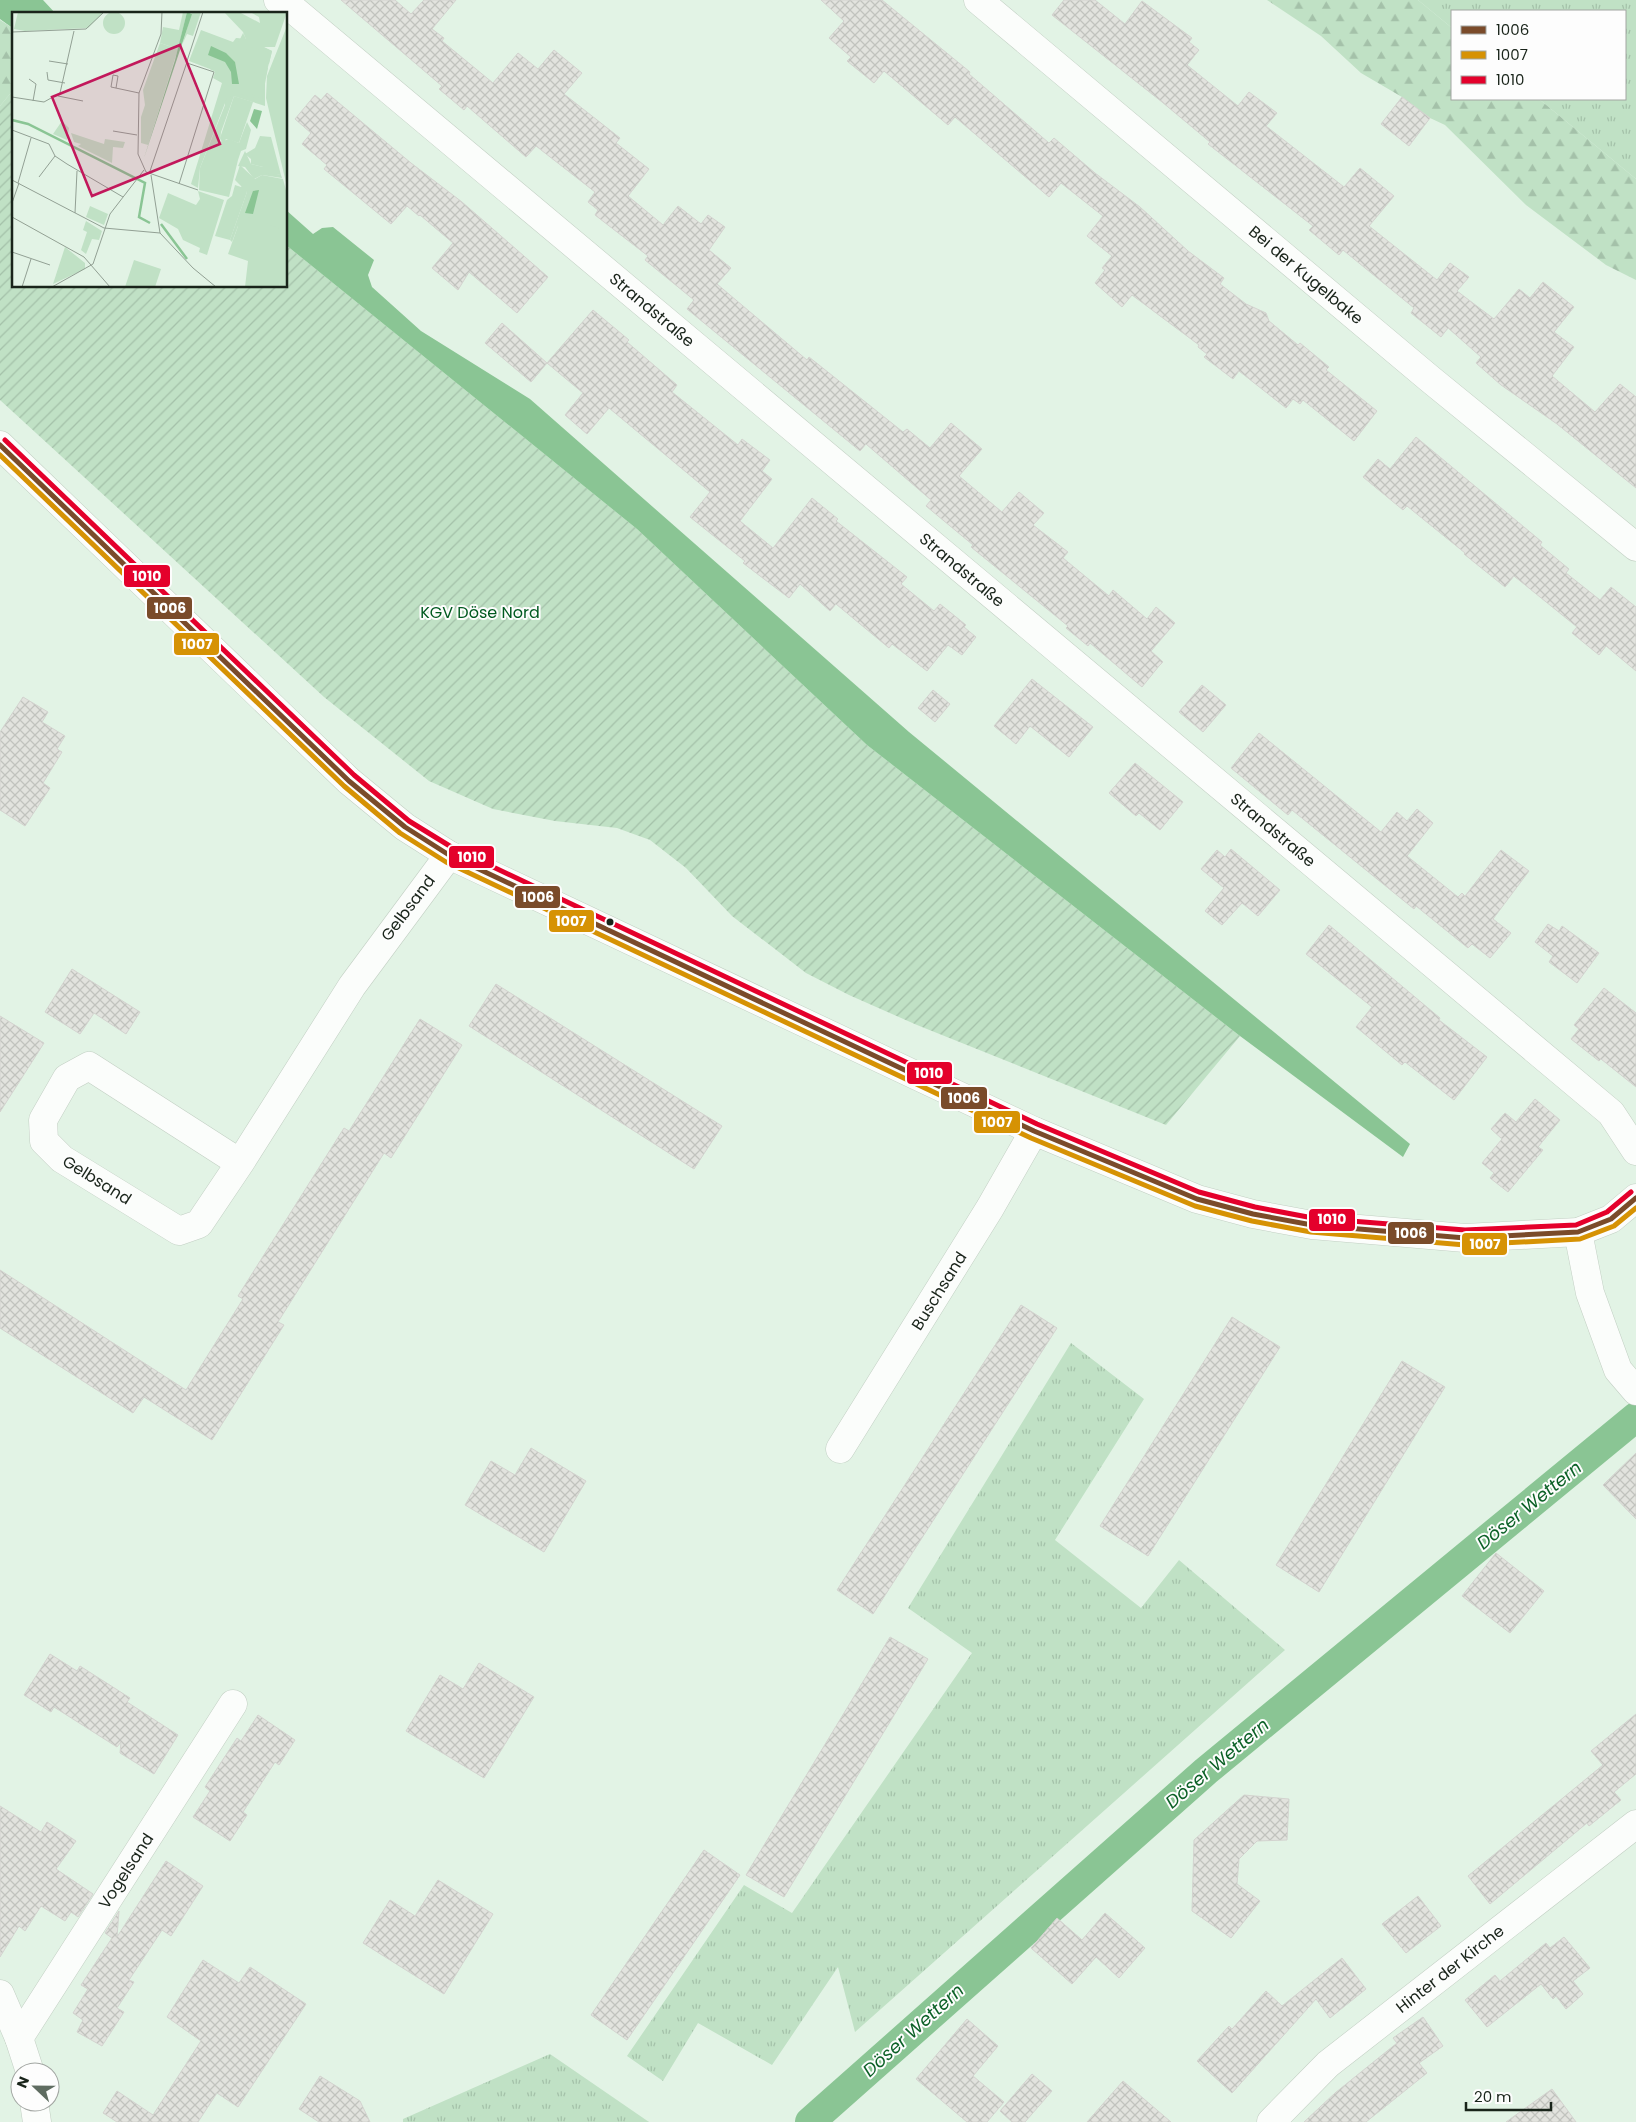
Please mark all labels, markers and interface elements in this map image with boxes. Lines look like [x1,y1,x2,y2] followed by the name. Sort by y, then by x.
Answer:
[1451,10,1626,100] legend
[12,12,288,288] inset map
[1496,19,1529,40] text: 1006
[1496,44,1528,65] text: 1007
[1496,69,1524,90] text: 1010
[1244,220,1368,330] street label: Bei der Kugelbake
[604,267,700,353] street label: Strandstraße
[914,527,1010,613] street label: Strandstraße
[123,564,171,588] line badge: 1010
[133,566,161,586] text: 1010
[146,596,193,620] line badge: 1006
[154,598,186,618] text: 1006
[420,601,540,624] park label: KGV Döse Nord
[173,632,220,656] line badge: 1007
[181,634,213,654] text: 1007
[1225,787,1321,873] street label: Strandstraße
[448,845,495,869] line badge: 1010
[458,847,486,867] text: 1010
[376,870,440,946] street label: Gelbsand
[514,885,561,909] line badge: 1006
[522,887,554,907] text: 1006
[548,909,595,933] line badge: 1007
[555,911,587,931] text: 1007
[605,917,615,927] unlabelled marker
[906,1061,953,1085] line badge: 1010
[915,1063,943,1083] text: 1010
[940,1086,988,1110] line badge: 1006
[948,1088,980,1108] text: 1006
[973,1110,1021,1134] line badge: 1007
[981,1112,1013,1132] text: 1007
[58,1150,136,1210] street label: Gelbsand
[1308,1208,1356,1232] line badge: 1010
[1318,1209,1346,1229] text: 1010
[1387,1221,1435,1245] line badge: 1006
[1395,1223,1427,1243] text: 1006
[1461,1232,1508,1256] line badge: 1007
[1469,1234,1501,1254] text: 1007
[906,1247,972,1335] street label: Buschsand
[1471,1455,1587,1555] water label: Döser Wettern
[1160,1712,1274,1814] water label: Döser Wettern
[93,1829,159,1913] street label: Vogelsand
[1391,1919,1509,2019] street label: Hinter der Kirche
[857,1978,969,2082] water label: Döser Wettern
[10,2062,60,2112] north arrow
[12,2074,34,2091] text: N
[1466,2080,1551,2112] scale bar
[1474,2086,1512,2107] text: 20 m

